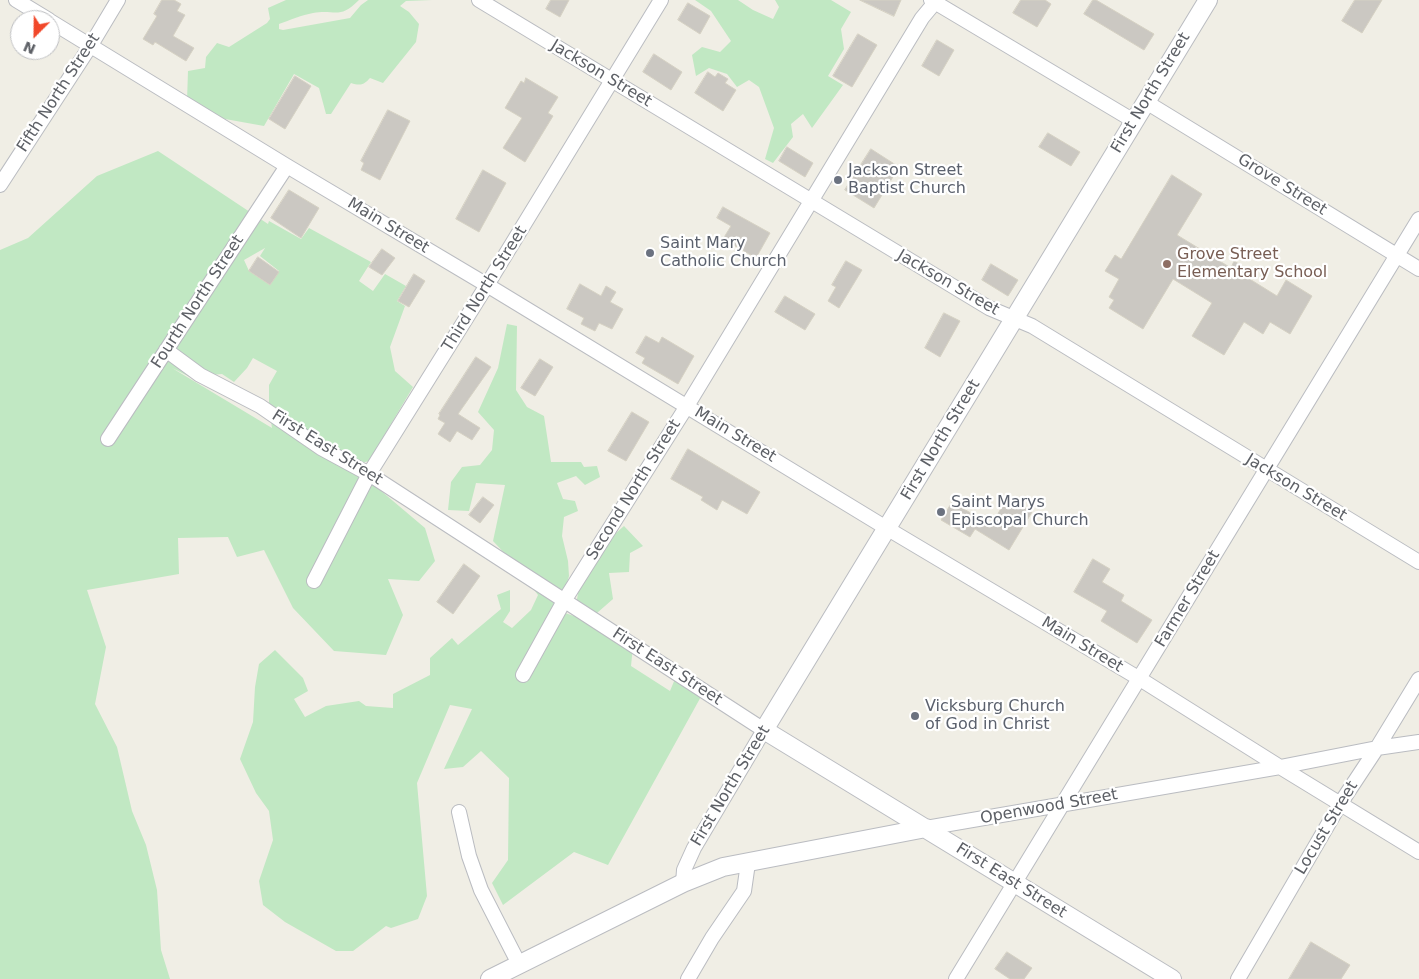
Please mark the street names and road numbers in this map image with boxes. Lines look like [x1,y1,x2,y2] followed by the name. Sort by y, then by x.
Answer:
[1107,29,1195,157] street label: First North Street
[13,30,105,156] street label: Fifth North Street
[547,36,655,112] street label: Jackson Street
[1234,150,1330,220] street label: Grove Street
[344,194,432,258] street label: Main Street
[439,223,531,355] street label: Third North Street
[148,232,248,372] street label: Fourth North Street
[894,246,1002,320] street label: Jackson Street
[897,376,985,504] street label: First North Street
[691,403,779,467] street label: Main Street
[268,406,386,490] street label: First East Street
[583,416,685,564] street label: Second North Street
[1242,450,1350,526] street label: Jackson Street
[1152,547,1224,651] street label: Farmer Street
[1038,613,1126,677] street label: Main Street
[609,624,725,710] street label: First East Street
[687,722,775,850] street label: First North Street
[1292,778,1362,878] street label: Locust Street
[979,785,1119,829] street label: Openwood Street
[952,839,1070,923] street label: First East Street

